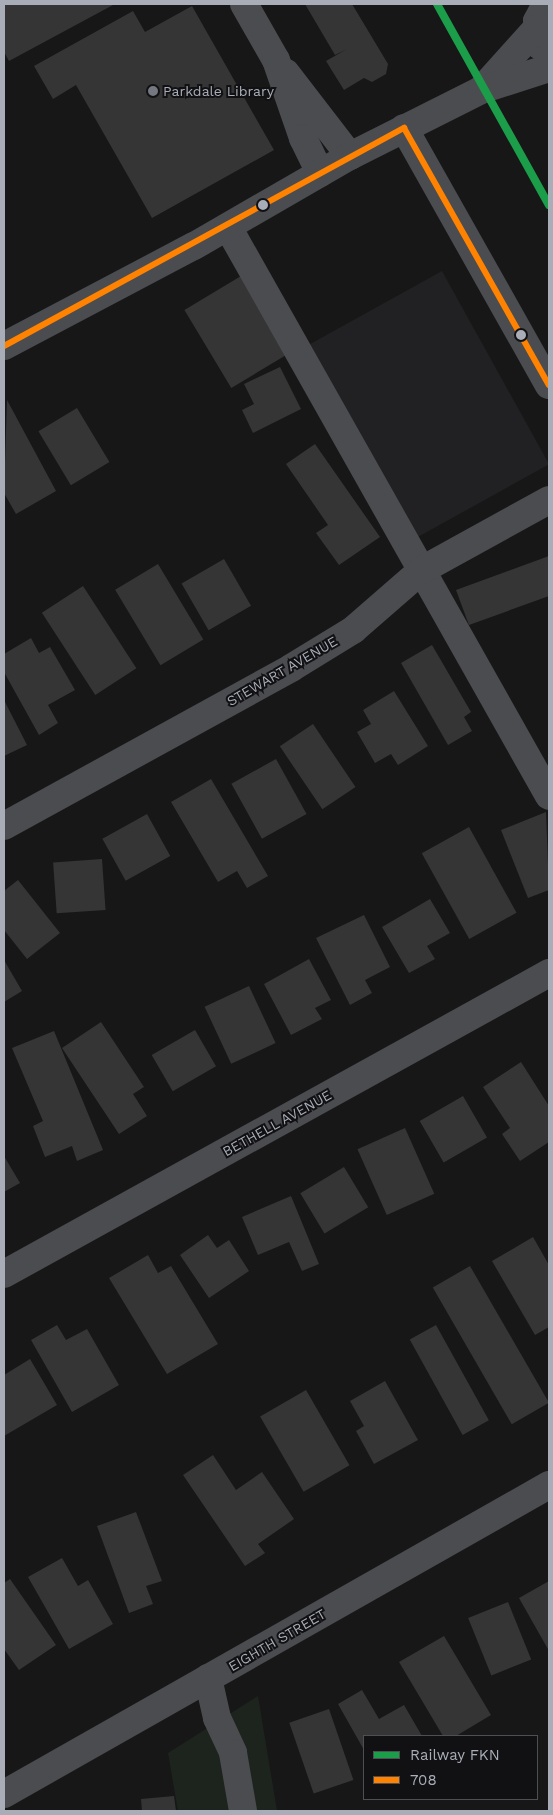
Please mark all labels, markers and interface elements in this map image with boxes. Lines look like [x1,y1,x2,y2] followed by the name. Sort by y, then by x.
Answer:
[163,83,274,99] place label: Parkdale Library
[147,85,159,97] marker: Parkdale Library
[258,200,268,210] unlabelled marker
[516,330,526,340] unlabelled marker
[223,632,341,710] street label: STEWART AVENUE
[219,1086,335,1160] street label: BETHELL AVENUE
[225,1605,329,1675] street label: EIGHTH STREET
[363,1735,538,1800] legend
[410,1746,500,1764] text: Railway FKN
[410,1771,437,1789] text: 708

